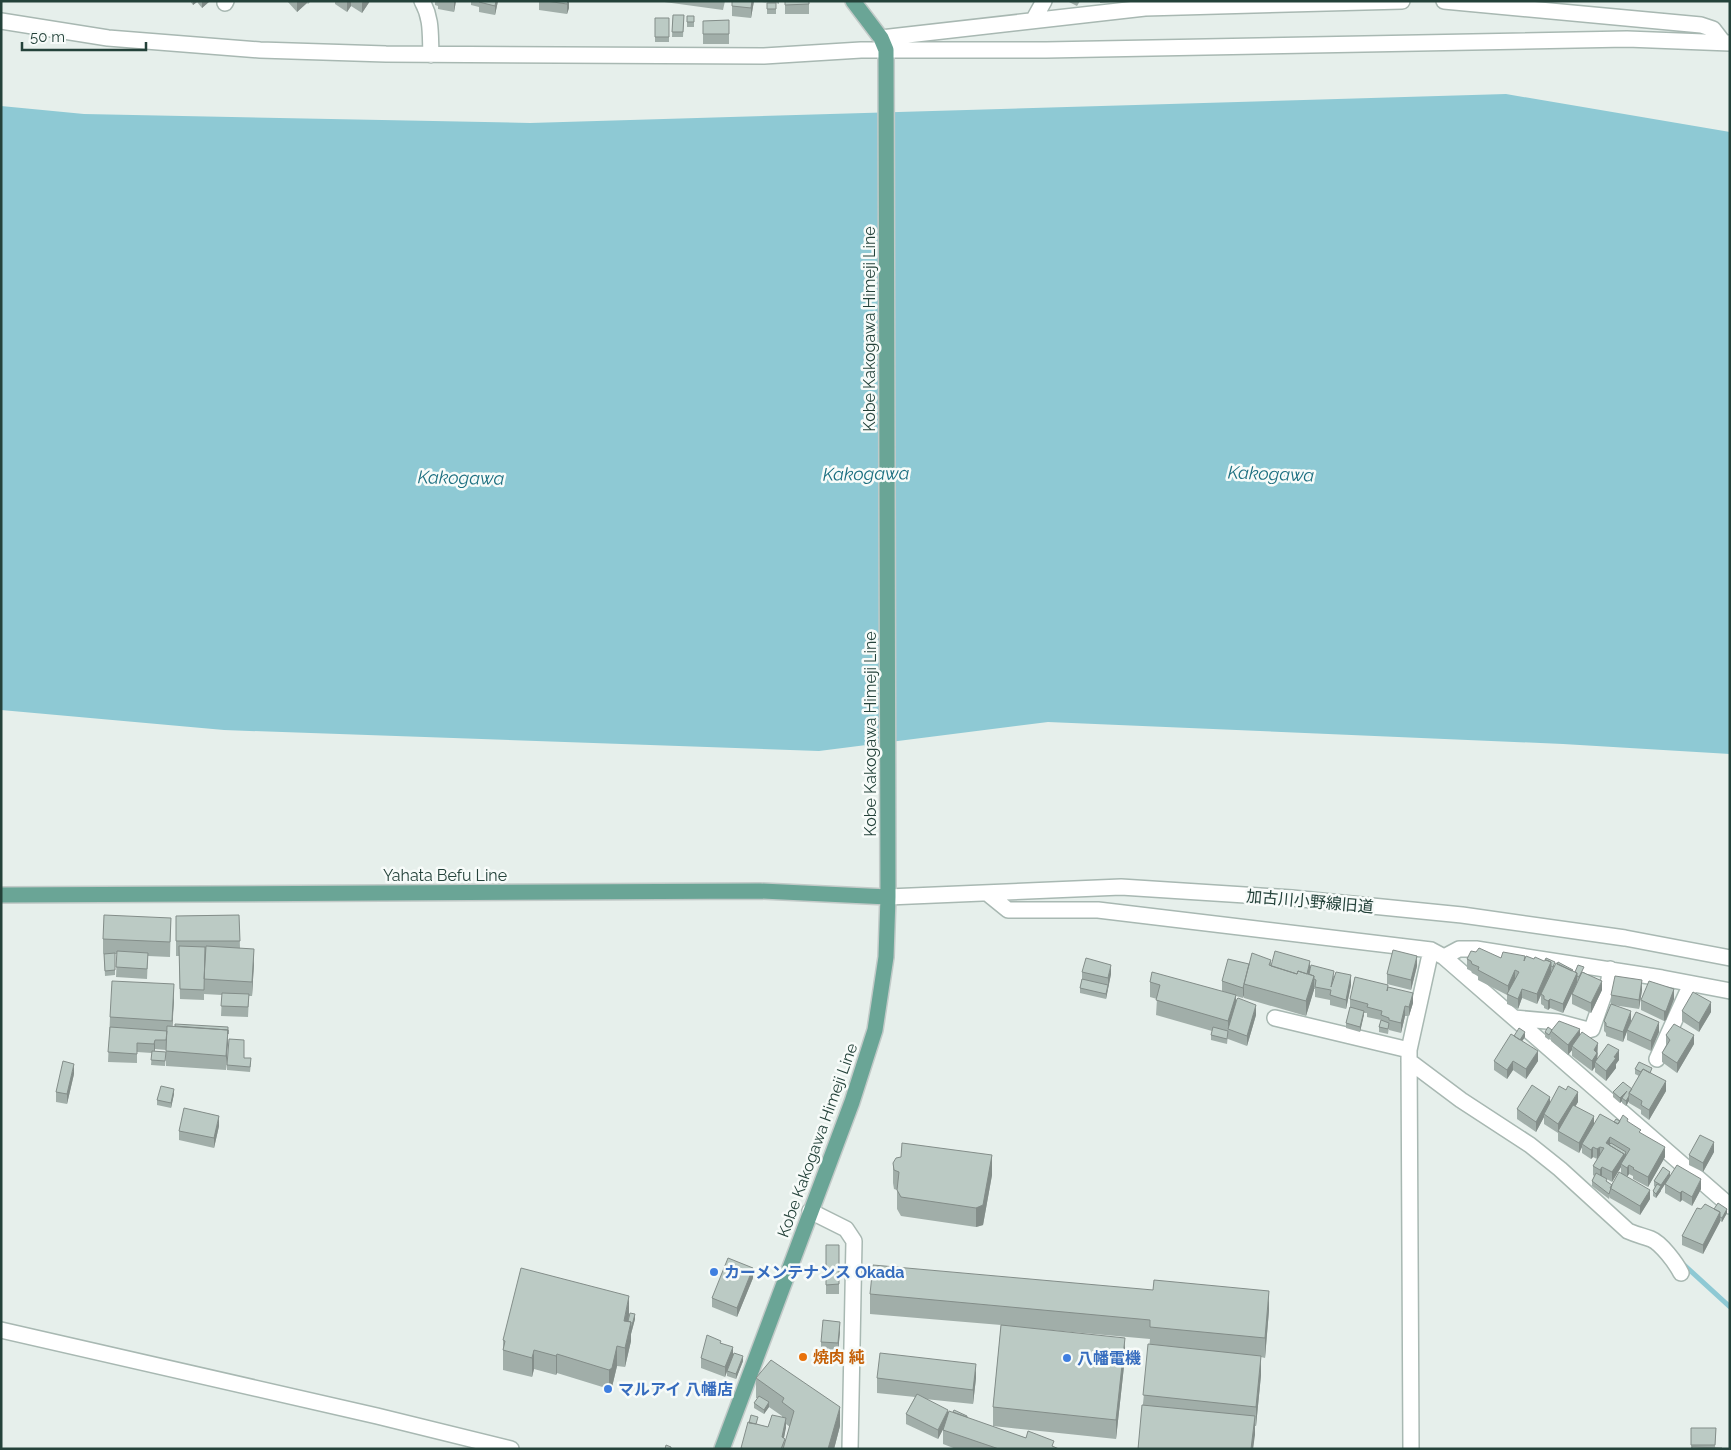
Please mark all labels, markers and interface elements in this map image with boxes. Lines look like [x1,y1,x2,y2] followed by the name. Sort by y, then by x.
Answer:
[22,20,146,52] scale bar
[30,28,65,46] text: 50 m
[860,226,879,432] street label: Kobe Kakogawa Himeji Line
[1227,461,1315,486] water label: Kakogawa
[822,462,910,485] water label: Kakogawa
[417,466,505,489] water label: Kakogawa
[861,631,880,837] street label: Kobe Kakogawa Himeji Line
[383,866,507,885] street label: Yahata Befu Line
[1245,886,1375,917] street label: 加古川小野線旧道
[773,1040,862,1240] street label: Kobe Kakogawa Himeji Line
[724,1263,905,1282] place label: カーメンテナンス Okada
[708,1266,720,1278] marker: カーメンテナンス Okada
[813,1348,865,1367] place label: 焼肉 純
[1077,1349,1141,1368] place label: 八幡電機
[797,1351,809,1363] marker: 焼肉 純
[1061,1352,1073,1364] marker: 八幡電機
[618,1380,733,1399] place label: マルアイ 八幡店
[602,1383,614,1395] marker: マルアイ 八幡店

